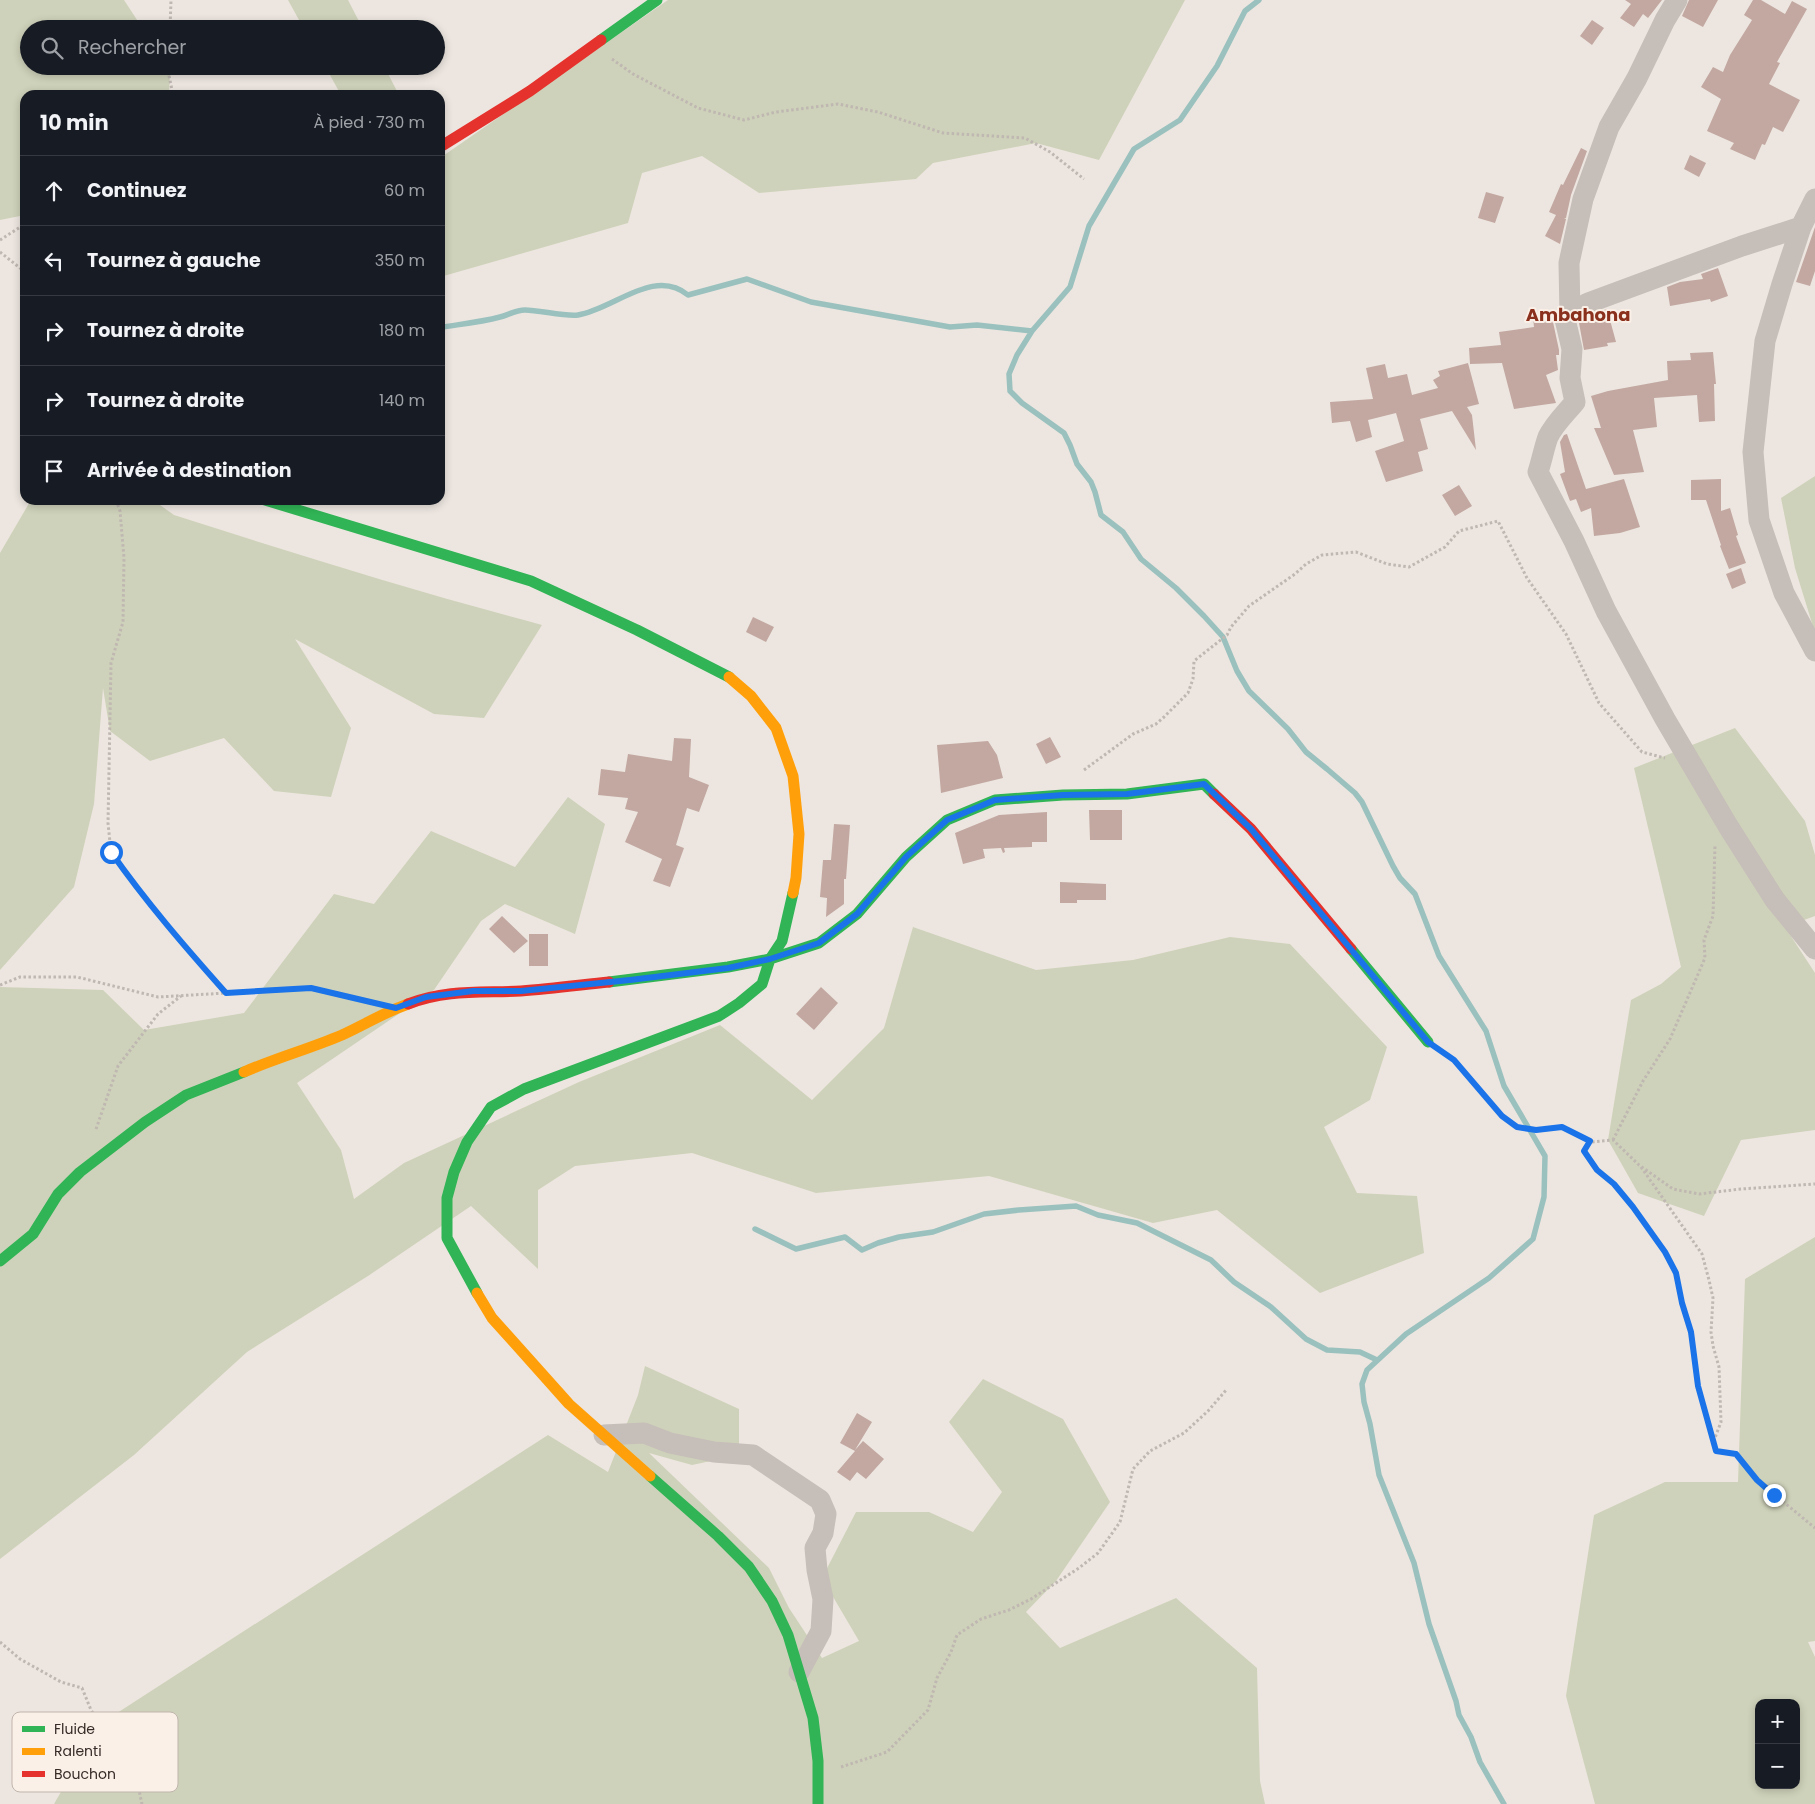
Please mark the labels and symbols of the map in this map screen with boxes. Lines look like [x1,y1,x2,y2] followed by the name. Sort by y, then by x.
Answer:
[1526,302,1630,327] district label: Ambahona
[100,841,123,864] route start
[1763,1484,1786,1507] route end
[12,1712,178,1792] legend
[54,1719,95,1739] text: Fluide
[54,1741,102,1761] text: Ralenti
[54,1764,116,1784] text: Bouchon

